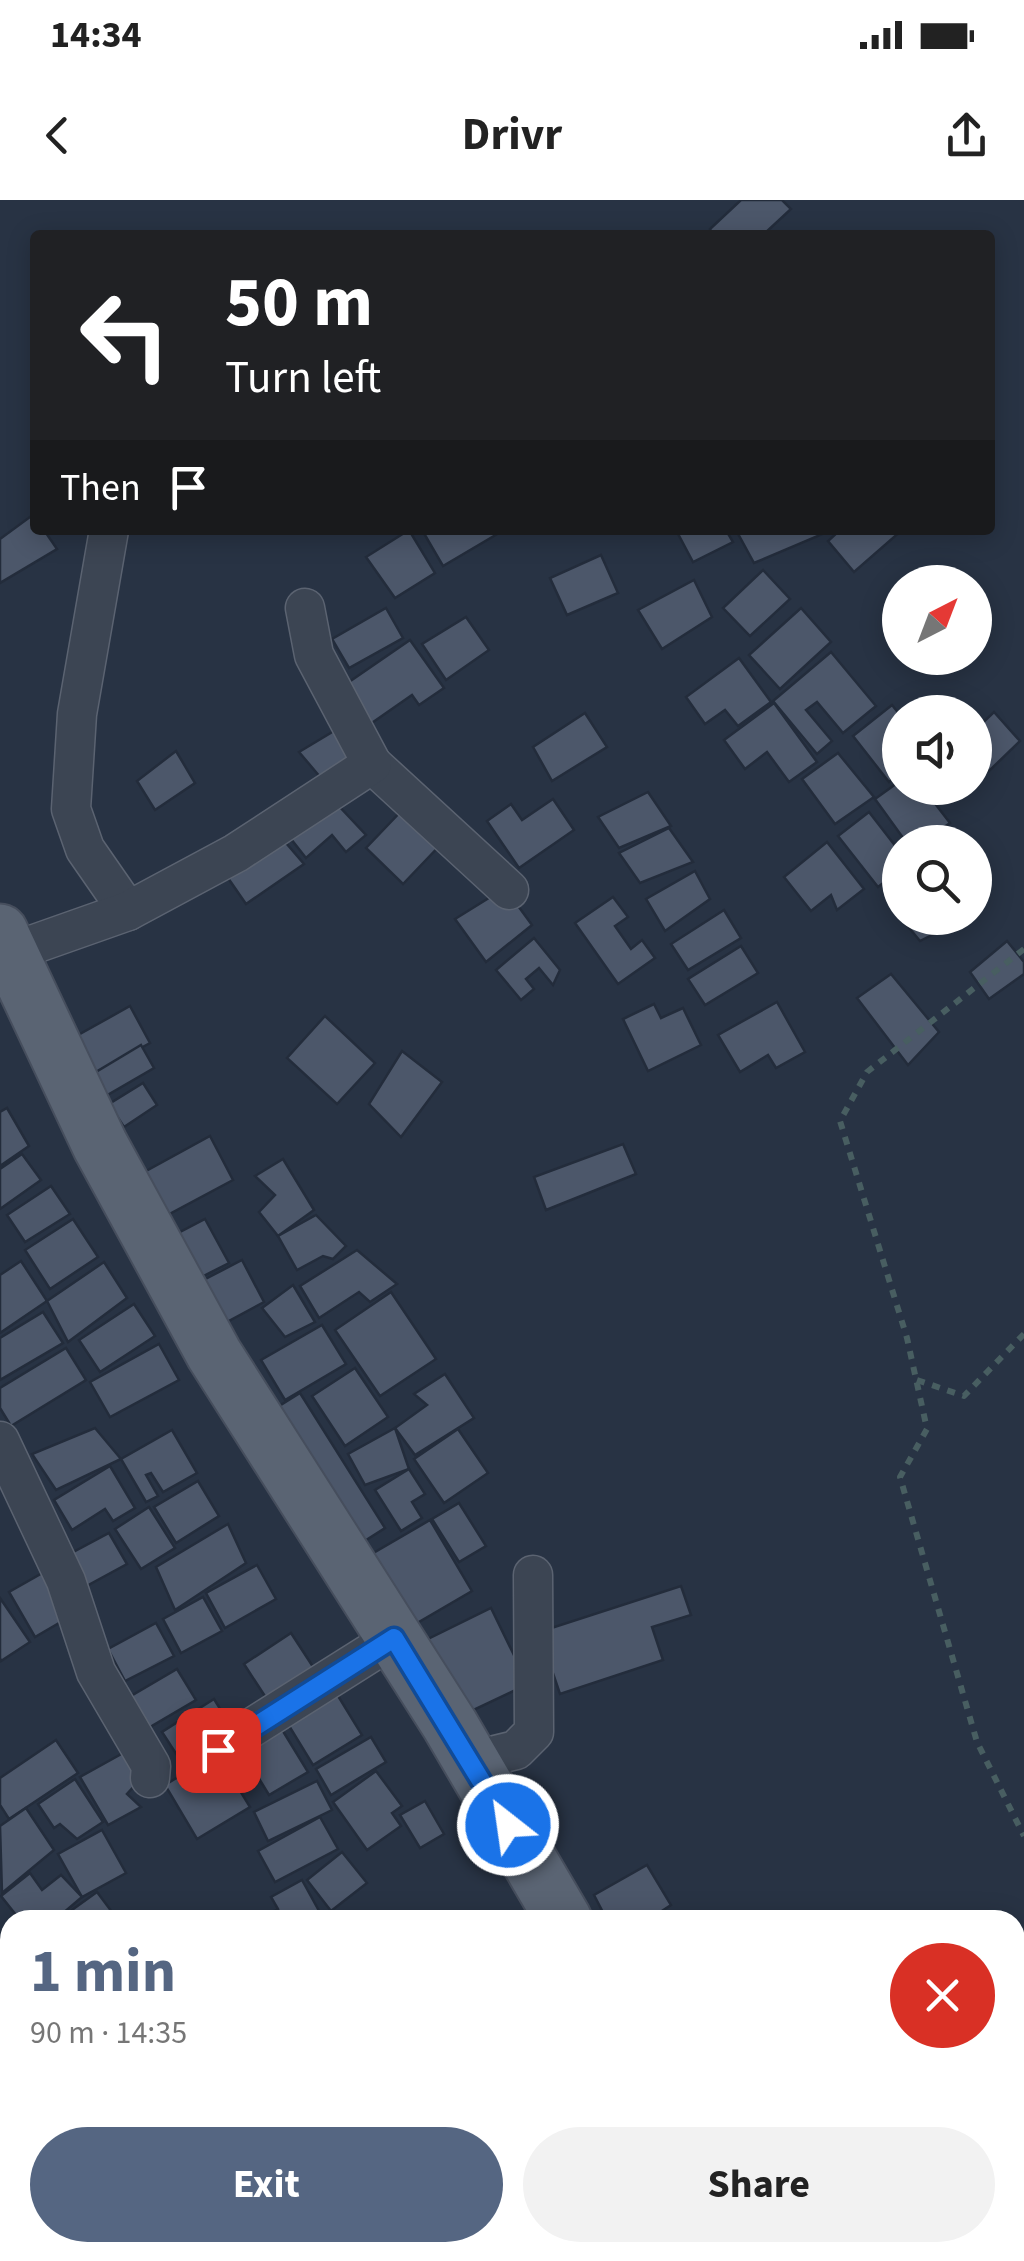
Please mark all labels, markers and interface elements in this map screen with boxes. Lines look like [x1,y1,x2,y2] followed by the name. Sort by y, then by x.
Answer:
[50,8,142,62] text: 14:34
[462,103,562,167] text: Drivr
[30,108,85,163] icon: back
[939,108,994,163] icon: share
[225,253,373,353] text: 50 m
[60,270,190,400] icon: left
[225,346,381,410] text: Turn left
[161,460,216,515] icon: arrive
[60,461,141,515] text: Then
[882,565,992,675] north arrow
[882,565,992,935] map controls
[882,695,992,805] button: sound
[882,825,992,935] button: search
[176,1708,261,1793] pin
[191,1723,246,1778] icon: arrive
[456,1773,560,1877] position arrow
[30,1930,176,2015] text: 1 min
[890,1943,995,2048] button: close
[30,2010,187,2056] text: 90 m · 14:35
[30,2127,503,2242] button: Exit
[523,2127,995,2242] button: Share

